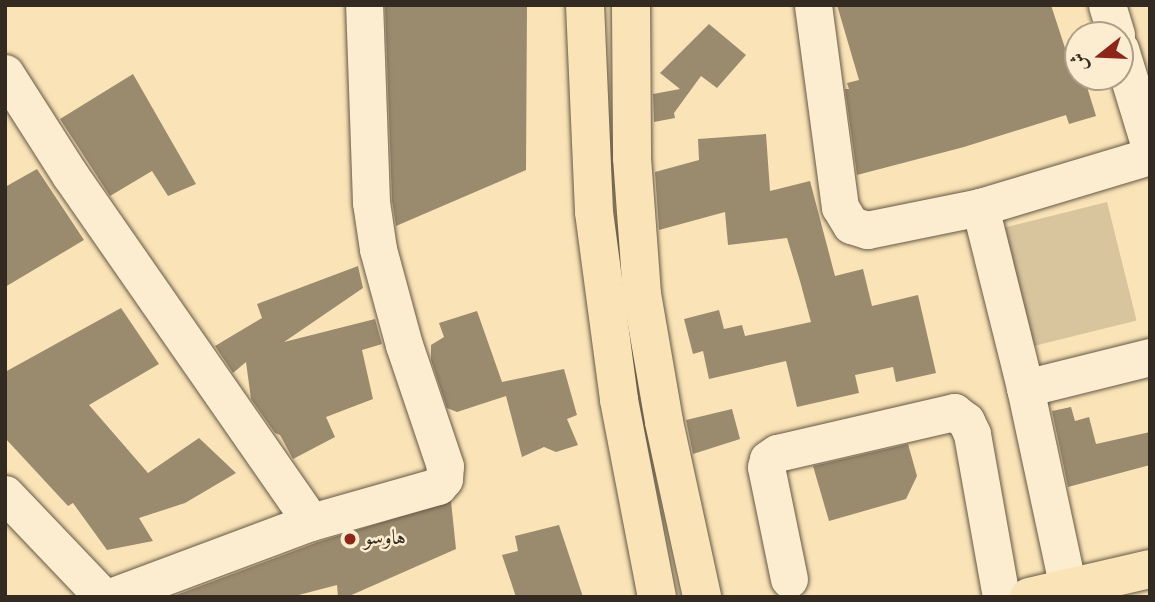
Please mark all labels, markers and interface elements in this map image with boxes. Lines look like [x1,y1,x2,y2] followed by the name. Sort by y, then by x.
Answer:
[1064,21,1134,91] north arrow
[1065,49,1096,75] text: ش
[364,526,406,552] place label: هاوسو
[342,531,358,547] marker: هاوسو

